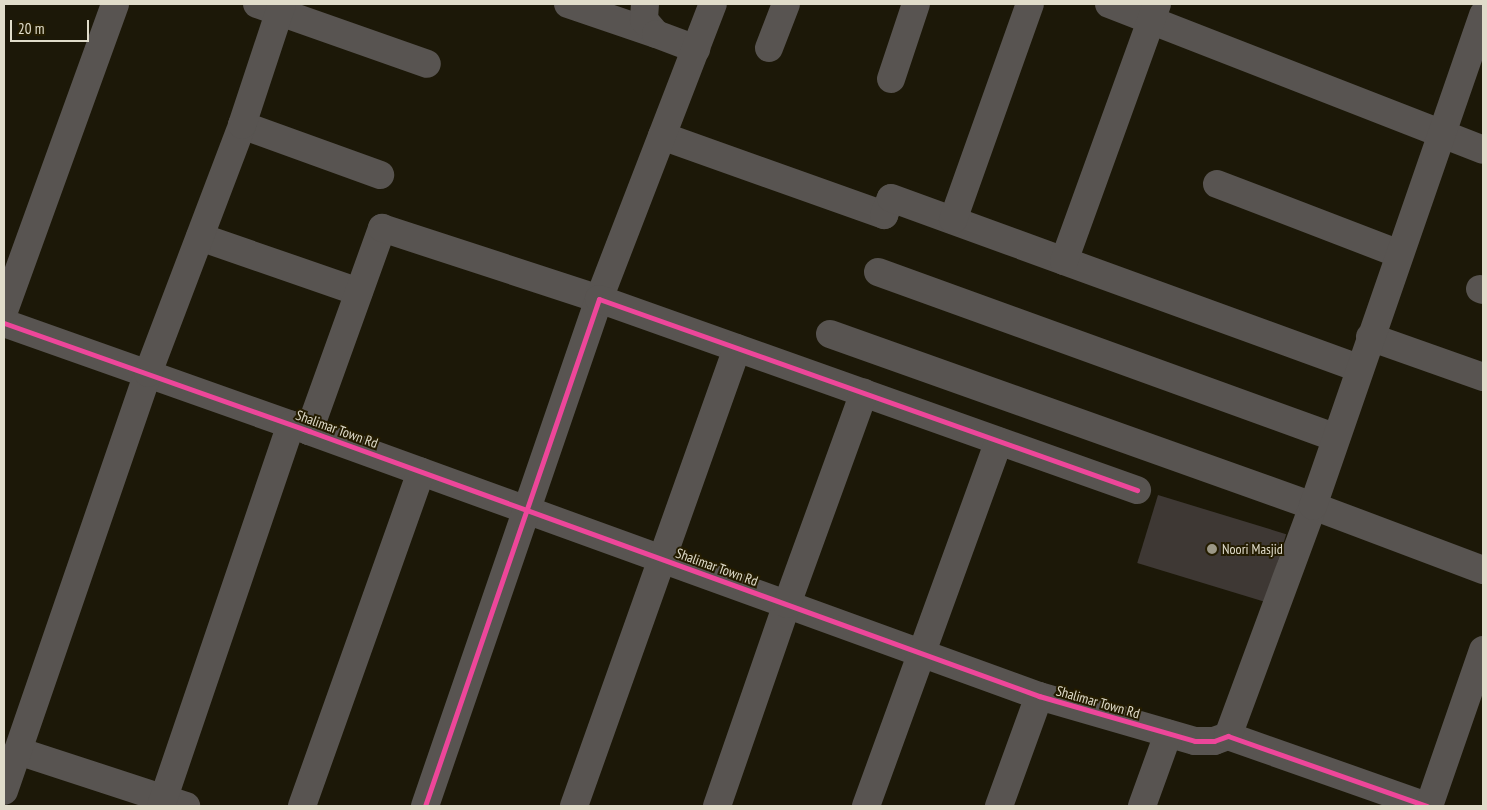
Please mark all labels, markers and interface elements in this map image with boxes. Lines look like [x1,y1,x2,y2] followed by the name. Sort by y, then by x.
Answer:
[12,10,91,42] scale bar
[18,19,44,38] text: 20 m
[294,406,380,452] street label: Shalimar Town Rd
[1222,541,1283,557] place label: Noori Masjid
[1206,543,1218,555] marker: Noori Masjid
[674,544,760,590] street label: Shalimar Town Rd
[1054,682,1142,722] street label: Shalimar Town Rd

